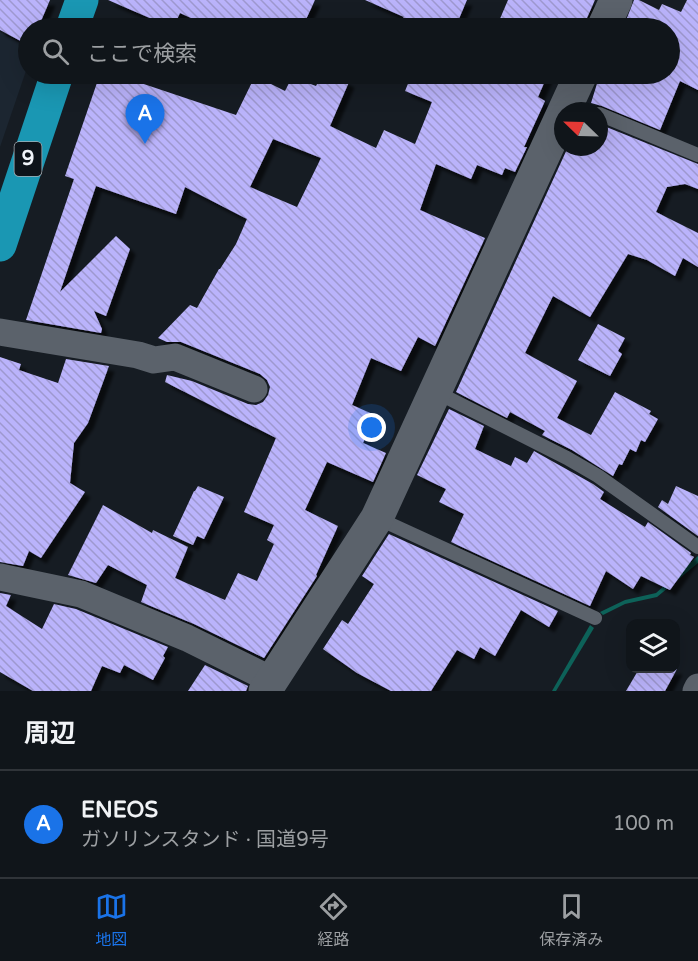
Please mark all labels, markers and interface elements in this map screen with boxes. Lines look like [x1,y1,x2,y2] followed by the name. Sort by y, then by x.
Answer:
[18,18,680,84] search box
[39,35,72,68] icon: search
[87,41,197,67] text: ここで検索
[126,94,164,144] pin: A
[554,102,608,156] north arrow
[15,142,42,176] road number: 9
[357,413,386,442] your location
[626,619,680,673] map controls
[626,619,680,673] button: layers
[24,718,76,749] text: 周辺
[81,797,158,823] text: ENEOS
[36,812,51,836] text: A
[613,812,674,836] text: 100 m
[81,828,329,852] text: ガソリンスタンド · 国道9号
[95,890,128,950] tab: 地図
[317,890,350,950] tab: 経路
[539,890,603,950] tab: 保存済み

